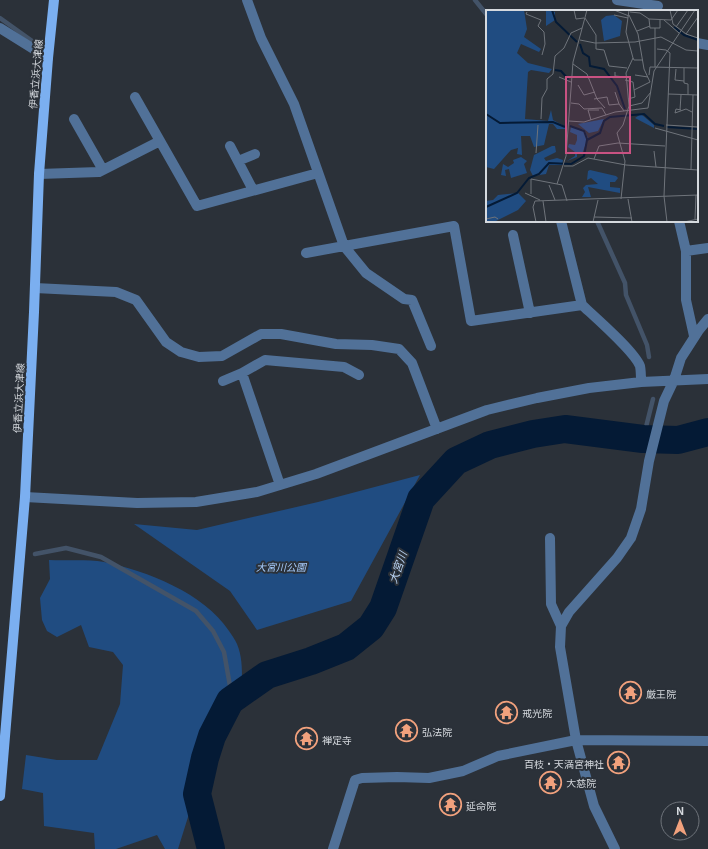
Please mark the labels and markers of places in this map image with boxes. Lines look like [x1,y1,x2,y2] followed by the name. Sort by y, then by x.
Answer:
[617,680,643,706] temple icon: 厳王院
[646,686,676,701] place label: 厳王院
[493,699,519,725] temple icon: 戒光院
[522,705,552,720] place label: 戒光院
[394,718,420,744] temple icon: 弘法院
[422,724,452,739] place label: 弘法院
[293,726,319,752] temple icon: 禅定寺
[322,732,352,747] place label: 禅定寺
[606,750,632,776] temple icon: 百枝・天満宮神社
[524,756,604,771] place label: 百枝・天満宮神社
[538,769,564,795] temple icon: 大慈院
[566,775,596,790] place label: 大慈院
[437,792,463,818] temple icon: 延命院
[466,798,496,813] place label: 延命院

